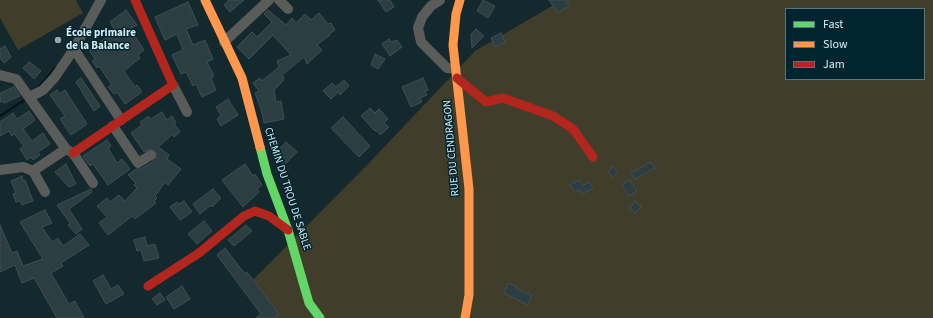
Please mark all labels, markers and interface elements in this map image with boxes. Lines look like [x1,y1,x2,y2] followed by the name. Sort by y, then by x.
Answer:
[785,8,925,80] legend
[823,16,843,33] text: Fast
[66,27,136,53] place label: École primaire de la Balance
[53,35,63,45] marker: École primaire de la Balance
[823,36,848,53] text: Slow
[823,56,845,73] text: Jam
[441,99,463,197] street label: RUE DU CENDRAGON
[261,126,313,252] street label: CHEMIN DU TROU DE SABLE

